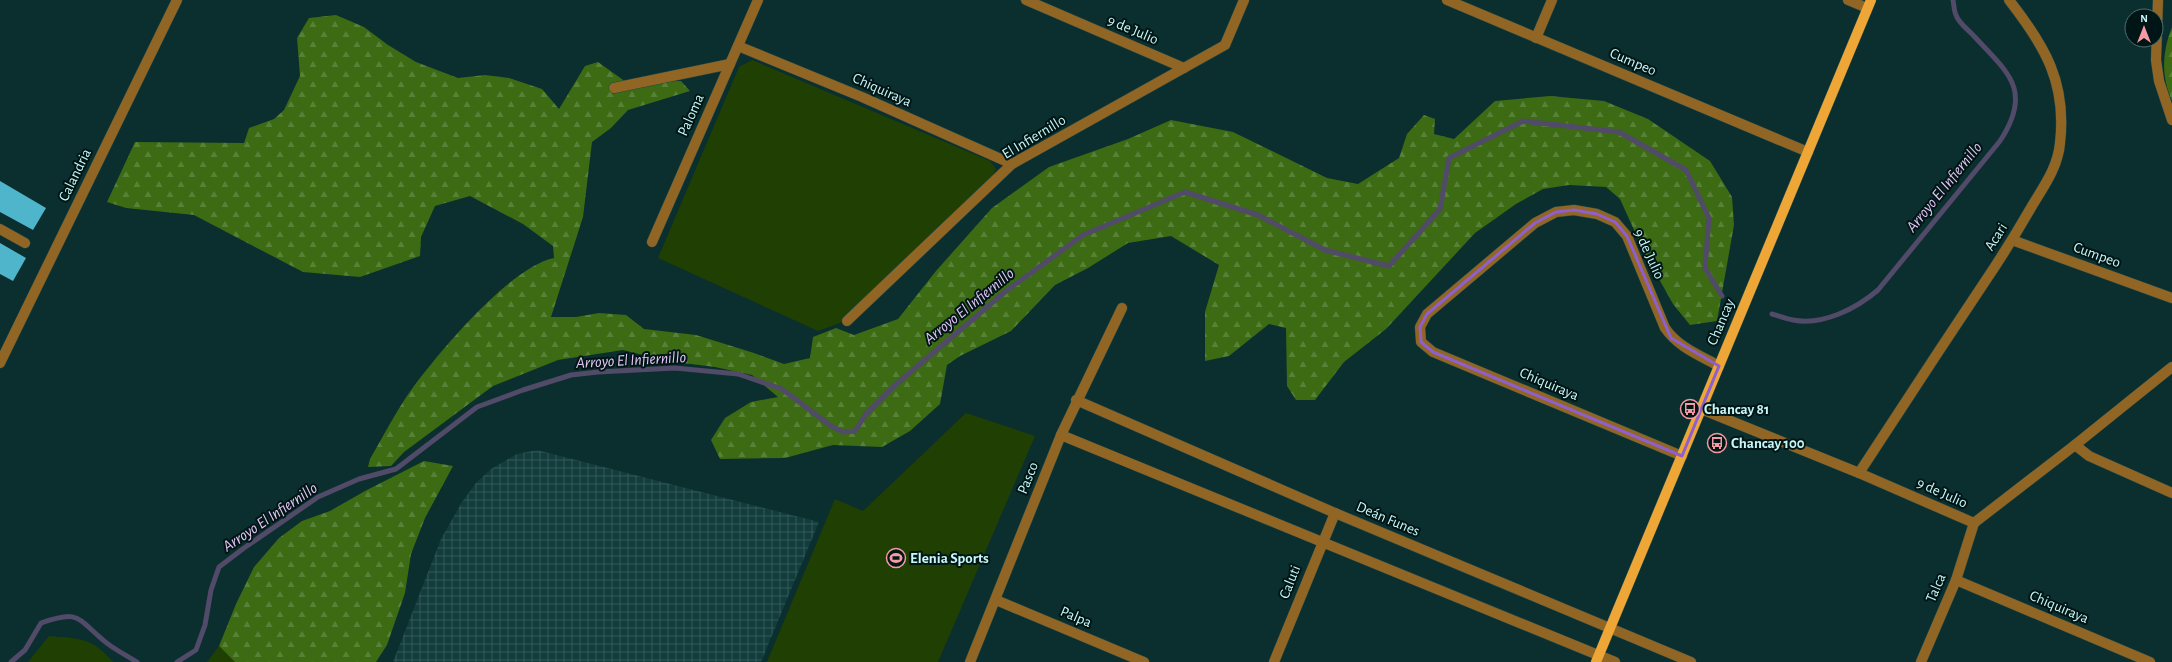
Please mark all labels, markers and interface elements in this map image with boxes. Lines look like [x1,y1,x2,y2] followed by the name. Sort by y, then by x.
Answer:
[2124,8,2164,48] north arrow
[1105,13,1161,47] street label: 9 de Julio
[2140,13,2148,24] text: N
[1608,46,1658,78] street label: Cumpeo
[850,70,914,110] street label: Chiquiraya
[675,92,707,138] street label: Paloma
[1000,112,1068,162] street label: El Infiernillo
[1902,139,1985,236] water label: Arroyo El Infiernillo
[56,146,94,204] street label: Calandria
[1982,221,2010,253] street label: Acari
[1631,227,1667,281] street label: 9 de Julio
[2071,240,2123,270] street label: Cumpeo
[920,265,1017,348] water label: Arroyo El Infiernillo
[1705,296,1738,347] street label: Chancay
[575,349,687,371] water label: Arroyo El Infiernillo
[1517,365,1581,403] street label: Chiquiraya
[1679,398,1701,420] bus stop icon: Chancay 81
[1704,402,1769,417] place label: Chancay 81
[1706,432,1728,454] bus stop icon: Chancay 100
[1731,436,1805,451] place label: Chancay 100
[1015,460,1041,496] street label: Pasco
[1914,475,1970,511] street label: 9 de Julio
[219,479,321,555] water label: Arroyo El Infiernillo
[1354,499,1422,539] street label: Deán Funes
[885,547,907,569] sports icon: Elenia Sports
[910,551,989,566] place label: Elenia Sports
[1277,563,1303,601] street label: Caluti
[1923,571,1949,605] street label: Talca
[2027,588,2091,626] street label: Chiquiraya
[1058,604,1094,630] street label: Palpa

